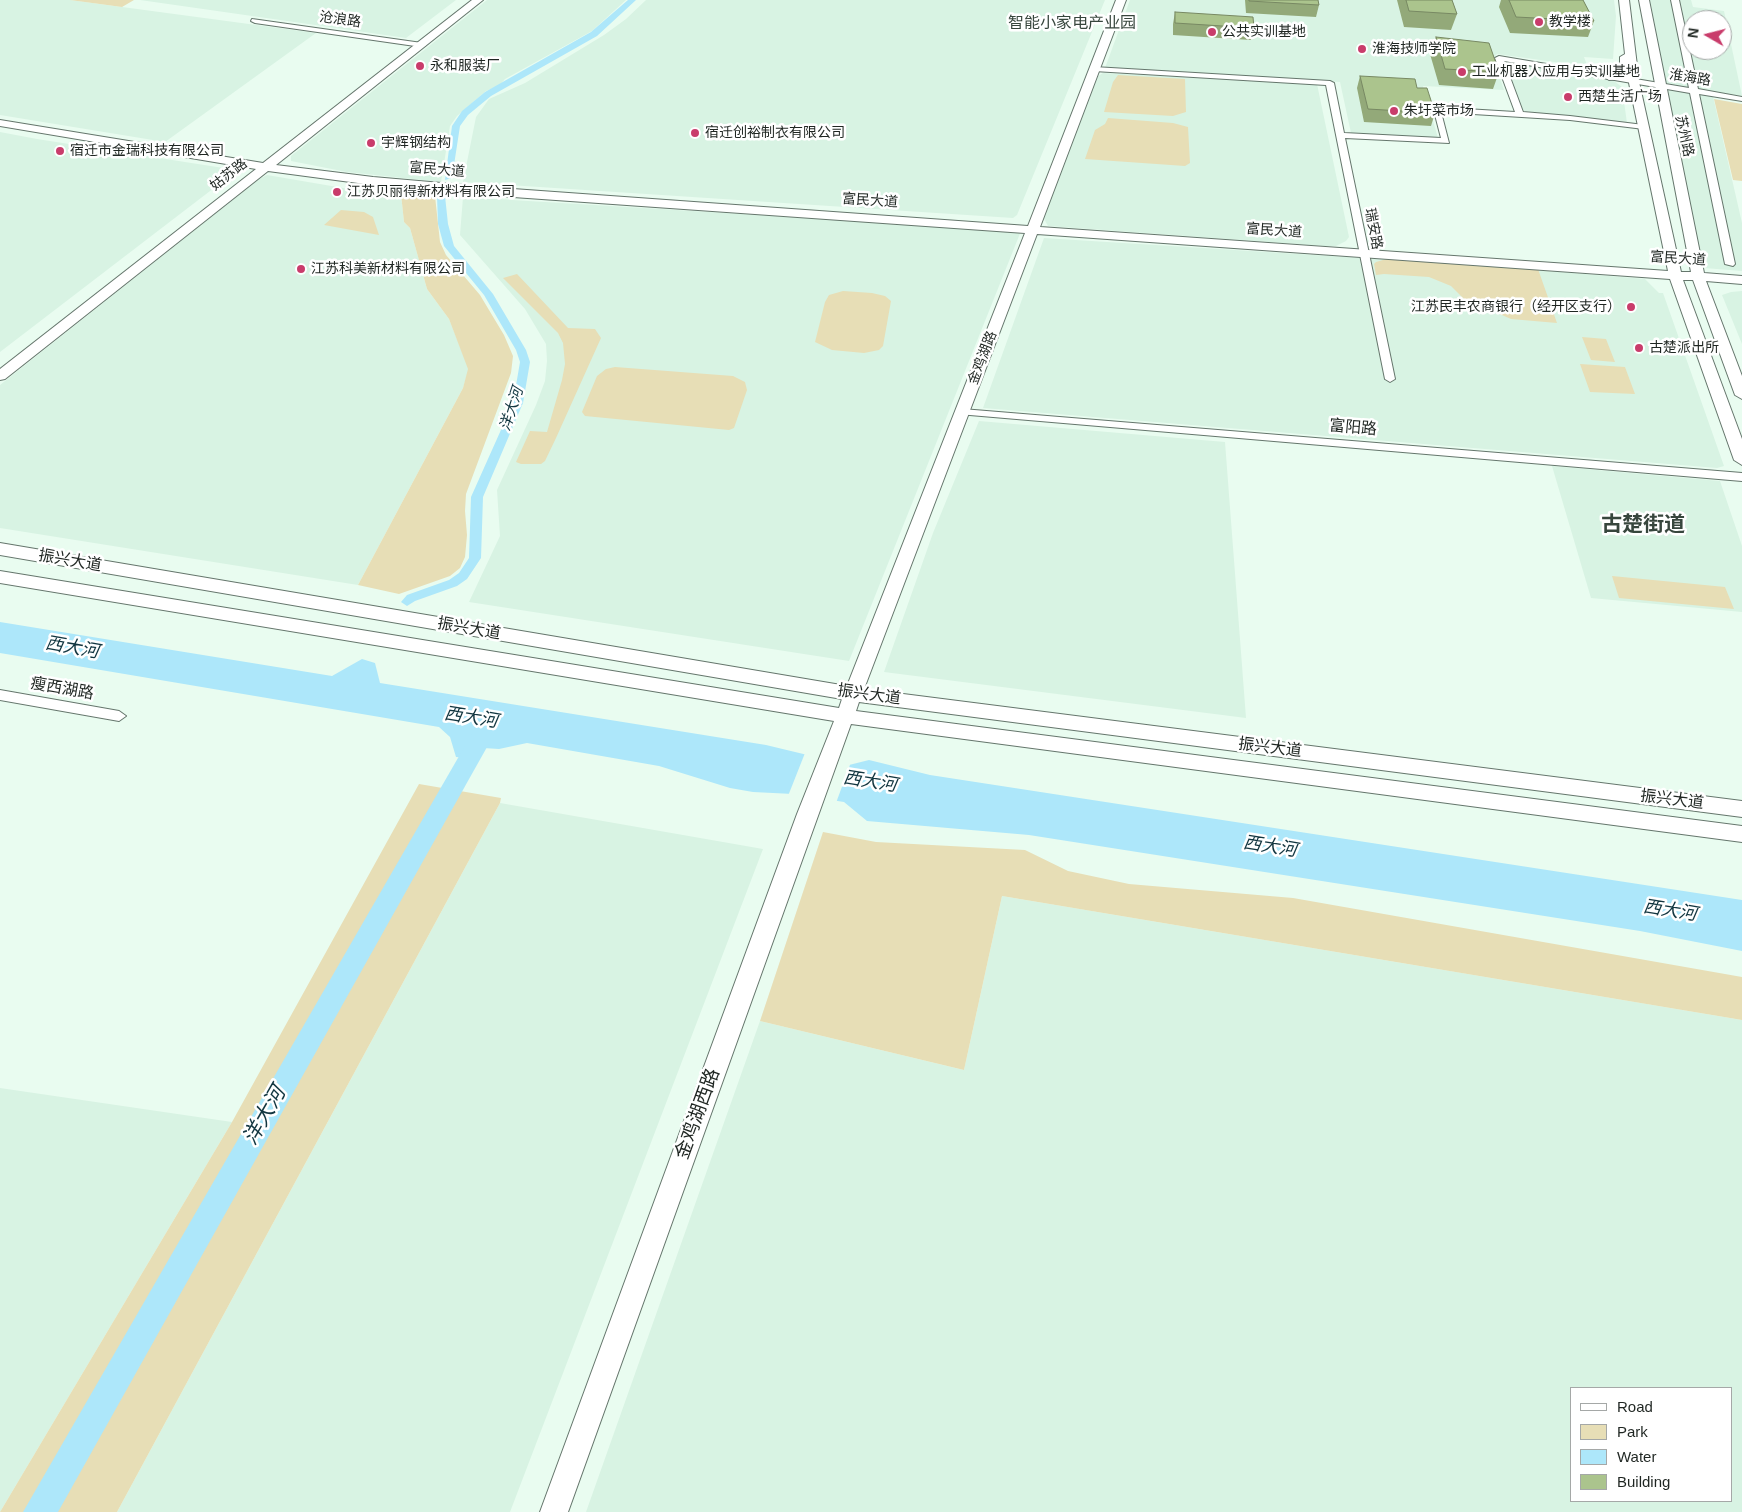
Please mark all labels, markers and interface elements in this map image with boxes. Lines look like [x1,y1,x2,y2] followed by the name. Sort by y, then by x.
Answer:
[318,9,362,31] street label: 沧浪路
[1682,10,1732,60] north arrow
[1008,14,1136,34] district label: 智能小家电产业园
[1549,14,1591,30] place label: 教学楼
[1533,16,1545,28] marker: 教学楼
[1222,24,1306,40] place label: 公共实训基地
[1206,26,1218,38] marker: 公共实训基地
[1685,27,1702,39] text: N
[1372,41,1456,57] place label: 淮海技师学院
[1356,43,1368,55] marker: 淮海技师学院
[430,58,500,74] place label: 永和服装厂
[414,60,426,72] marker: 永和服装厂
[1472,64,1640,80] place label: 工业机器人应用与实训基地
[1456,66,1468,78] marker: 工业机器人应用与实训基地
[1668,66,1712,90] street label: 淮海路
[1578,89,1662,105] place label: 西楚生活广场
[1562,91,1574,103] marker: 西楚生活广场
[1404,103,1474,119] place label: 朱圩菜市场
[1388,105,1400,117] marker: 朱圩菜市场
[1671,114,1697,158] street label: 苏州路
[705,125,845,141] place label: 宿迁创裕制衣有限公司
[689,127,701,139] marker: 宿迁创裕制衣有限公司
[381,135,451,151] place label: 宇辉钢结构
[365,137,377,149] marker: 宇辉钢结构
[70,143,224,159] place label: 宿迁市金瑞科技有限公司
[54,145,66,157] marker: 宿迁市金瑞科技有限公司
[207,155,251,195] street label: 姑苏路
[408,159,466,181] street label: 富民大道
[347,184,515,200] place label: 江苏贝丽得新材料有限公司
[331,186,343,198] marker: 江苏贝丽得新材料有限公司
[841,191,899,211] street label: 富民大道
[1361,207,1385,251] street label: 瑞安路
[1245,221,1303,241] street label: 富民大道
[1649,249,1707,269] street label: 富民大道
[311,261,465,277] place label: 江苏科美新材料有限公司
[295,263,307,275] marker: 江苏科美新材料有限公司
[1411,299,1621,315] place label: 江苏民丰农商银行（经开区支行）
[1625,301,1637,313] marker: 江苏民丰农商银行（经开区支行）
[965,329,1001,387] street label: 金鸡湖路
[1649,340,1719,356] place label: 古楚派出所
[1633,342,1645,354] marker: 古楚派出所
[496,385,528,433] water label: 洋大河
[1328,416,1378,440] street label: 富阳路
[1601,512,1685,538] district label: 古楚街道
[37,546,103,576] street label: 振兴大道
[436,614,502,644] street label: 振兴大道
[44,633,100,663] water label: 西大河
[29,674,95,704] street label: 瘦西湖路
[836,681,902,709] street label: 振兴大道
[443,703,499,733] water label: 西大河
[1237,735,1303,761] street label: 振兴大道
[842,767,898,797] water label: 西大河
[1639,787,1705,813] street label: 振兴大道
[1242,832,1298,862] water label: 西大河
[1642,896,1698,926] water label: 西大河
[671,1065,725,1163] street label: 金鸡湖西路
[238,1082,292,1150] water label: 洋大河
[1570,1387,1732,1502] legend
[1617,1398,1653,1415] text: Road
[1617,1423,1648,1440] text: Park
[1617,1448,1656,1465] text: Water
[1617,1473,1670,1490] text: Building

